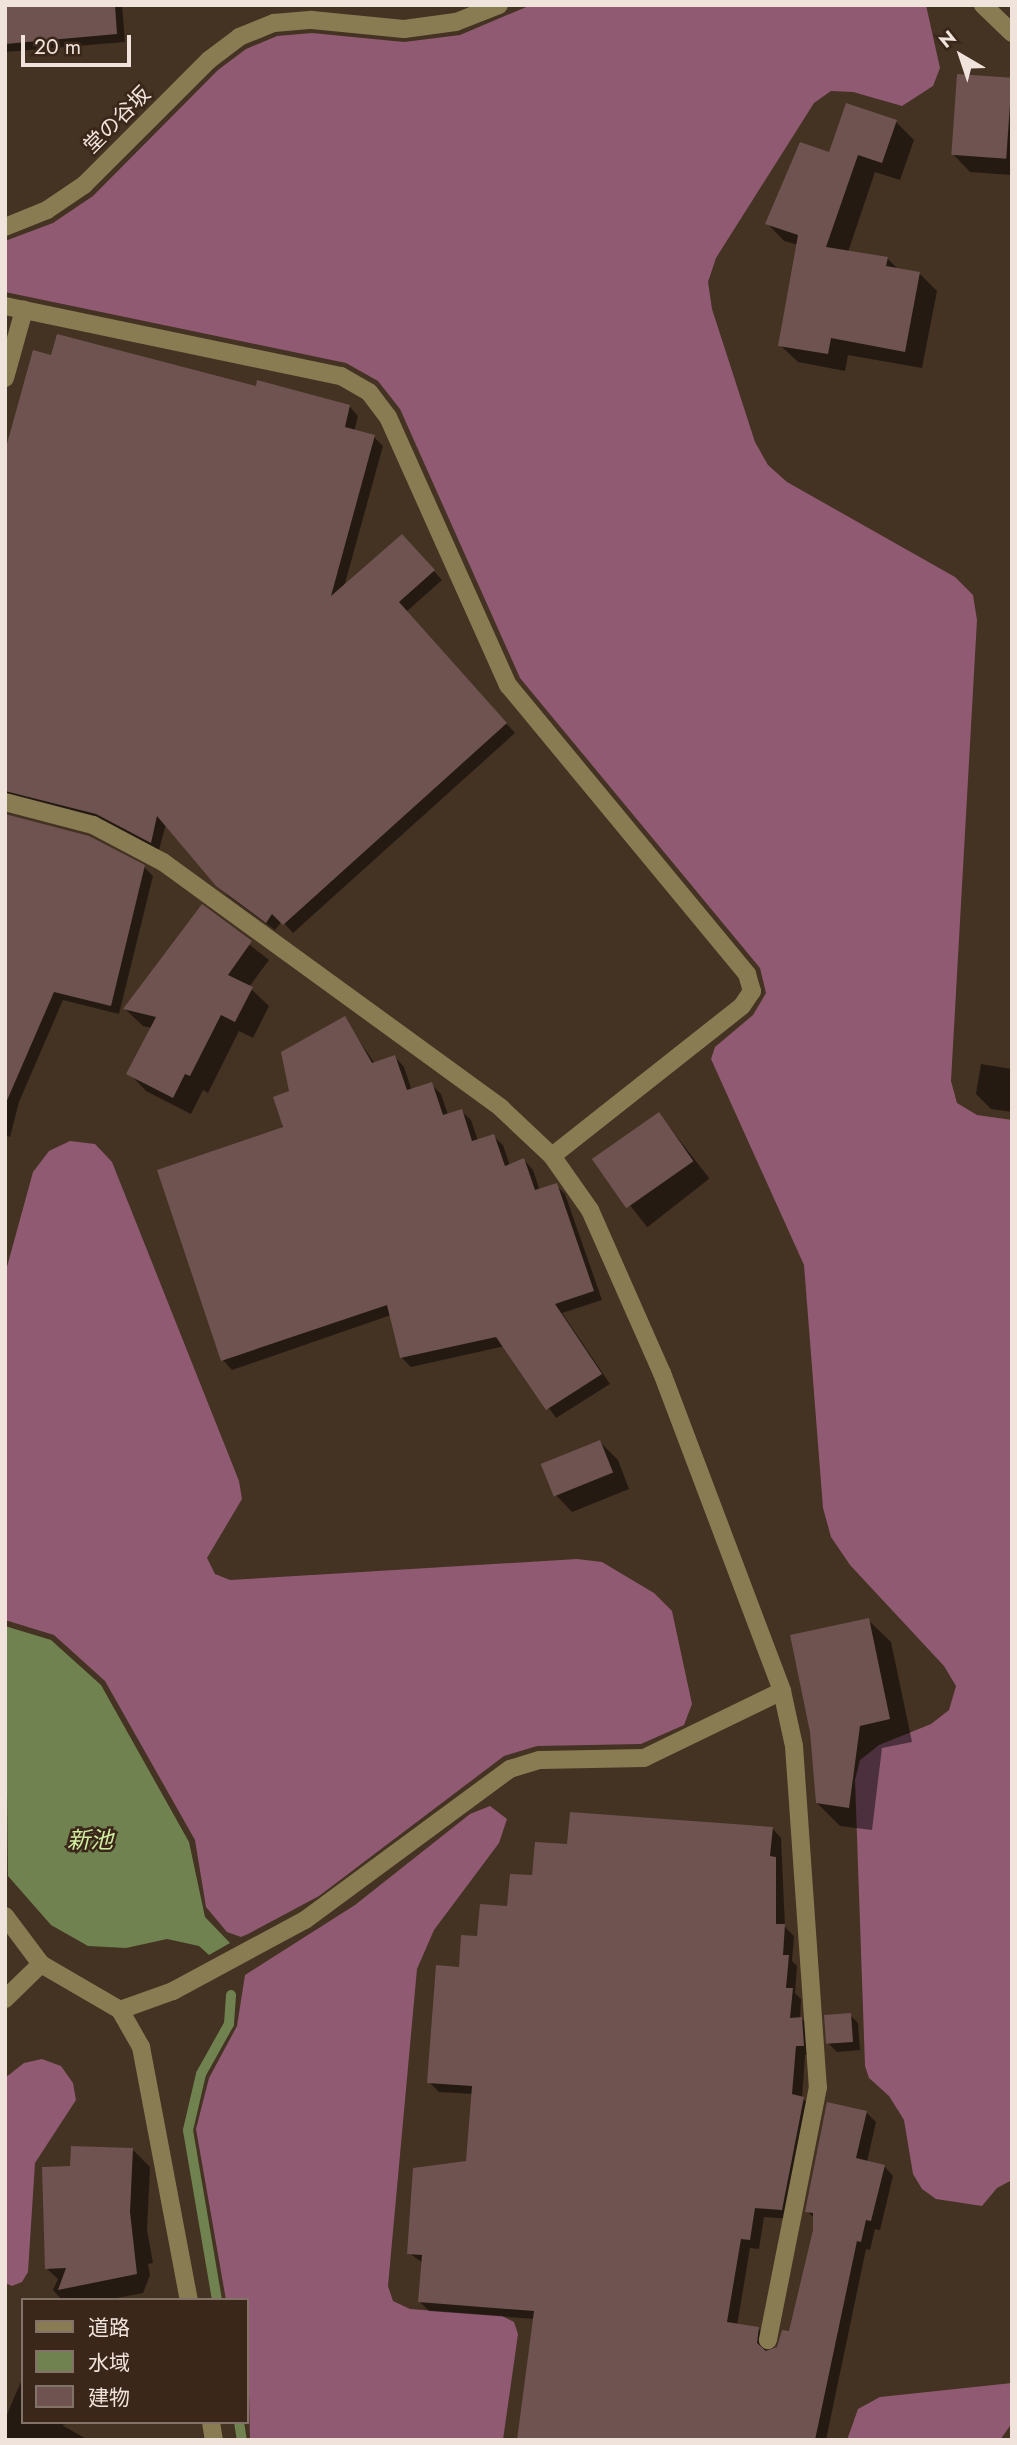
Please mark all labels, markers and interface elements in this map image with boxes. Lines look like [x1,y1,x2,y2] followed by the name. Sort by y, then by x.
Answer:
[24,21,135,65] scale bar
[926,21,996,91] north arrow
[933,24,962,55] text: N
[34,32,81,62] text: 20 m
[78,81,156,159] street label: 堂の谷坂
[67,1826,113,1854] water label: 新池
[21,2298,248,2424] legend
[88,2313,130,2343] text: 道路
[88,2348,130,2378] text: 水域
[88,2383,130,2413] text: 建物

